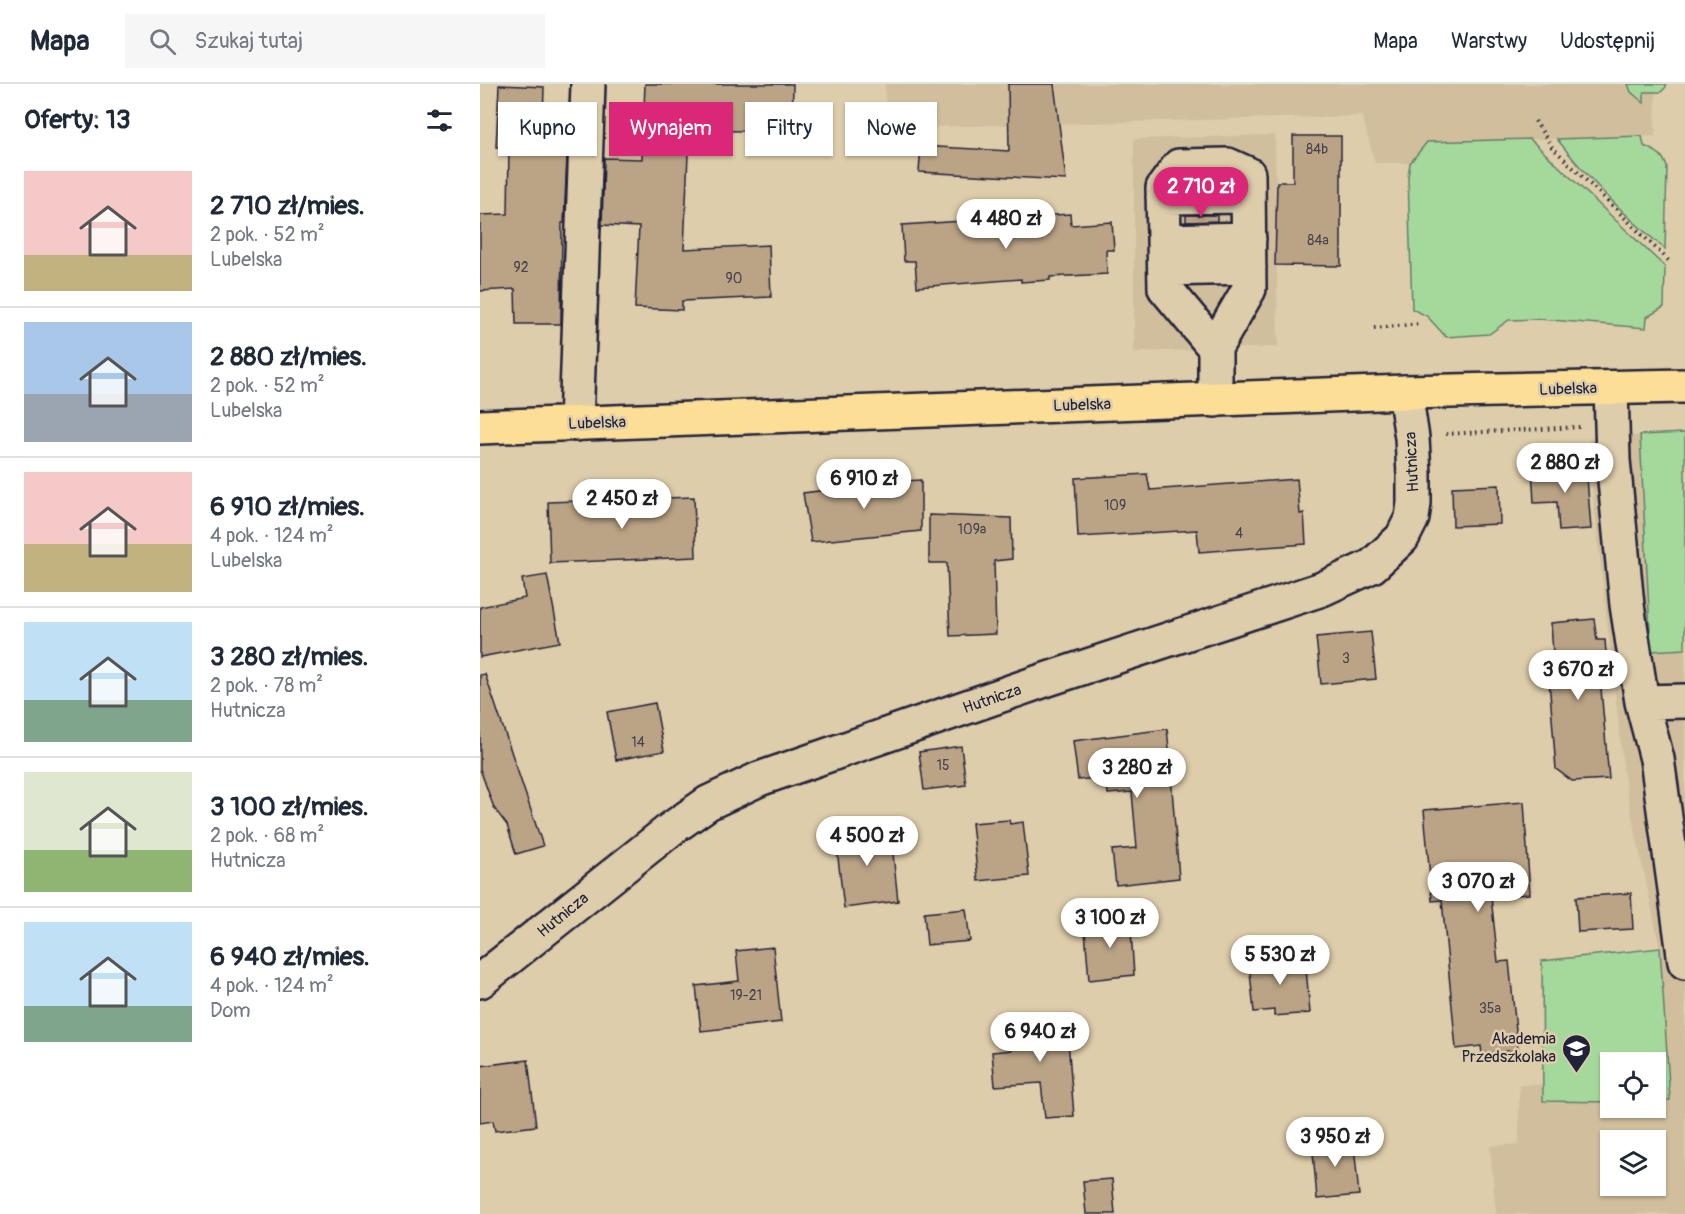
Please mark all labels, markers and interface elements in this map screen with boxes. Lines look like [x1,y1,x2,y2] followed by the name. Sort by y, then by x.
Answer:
[125,14,545,68] search box
[30,24,89,59] text: Mapa
[146,25,179,58] icon: search
[194,27,303,55] text: Szukaj tutaj
[1373,28,1418,55] text: Mapa
[1451,28,1527,55] text: Warstwy
[1560,28,1655,55] text: Udostępnij
[498,102,597,156] chip: Kupno
[609,102,733,156] chip: Wynajem
[745,102,833,156] chip: Filtry
[845,102,937,156] chip: Nowe
[24,104,130,136] text: Oferty: 13
[423,104,456,137] icon: filters
[1306,141,1328,158] house number: 84b
[1139,167,1263,218] pin: 2 710 zł
[1167,174,1235,199] text: 2 710 zł
[210,190,365,222] text: 2 710 zł/mies.
[72,195,144,267] icon: home
[944,199,1068,250] pin: 4 480 zł
[971,206,1041,231] text: 4 480 zł
[210,222,325,247] text: 2 pok. · 52 m²
[1307,232,1329,249] house number: 84a
[210,247,282,272] text: Lubelska
[513,259,529,276] house number: 92
[726,270,742,287] house number: 90
[210,341,367,373] text: 2 880 zł/mies.
[72,346,144,418] icon: home
[210,373,325,398] text: 2 pok. · 52 m²
[1539,378,1597,400] street label: Lubelska
[1053,394,1111,416] street label: Lubelska
[210,398,282,423] text: Lubelska
[568,412,626,434] street label: Lubelska
[1400,431,1424,493] street label: Hutnicza
[1503,443,1627,494] pin: 2 880 zł
[1530,450,1600,475] text: 2 880 zł
[802,459,926,510] pin: 6 910 zł
[830,466,898,491] text: 6 910 zł
[560,479,684,530] pin: 2 450 zł
[586,486,658,511] text: 2 450 zł
[210,491,365,523] text: 6 910 zł/mies.
[72,496,144,568] icon: home
[1104,497,1126,514] house number: 109
[958,521,986,538] house number: 109a
[210,523,334,548] text: 4 pok. · 124 m²
[1235,525,1243,542] house number: 4
[210,548,282,573] text: Lubelska
[210,641,368,673] text: 3 280 zł/mies.
[72,646,144,718] icon: home
[1342,650,1350,667] house number: 3
[1516,650,1640,701] pin: 3 670 zł
[1543,657,1613,682] text: 3 670 zł
[210,673,323,698] text: 2 pok. · 78 m²
[960,680,1024,718] street label: Hutnicza
[210,698,286,723] text: Hutnicza
[631,734,645,751] house number: 14
[1075,748,1199,799] pin: 3 280 zł
[1102,755,1172,780] text: 3 280 zł
[936,757,950,774] house number: 15
[210,791,369,823] text: 3 100 zł/mies.
[72,796,144,868] icon: home
[805,816,929,867] pin: 4 500 zł
[210,823,324,848] text: 2 pok. · 68 m²
[830,823,904,848] text: 4 500 zł
[210,848,286,873] text: Hutnicza
[1416,862,1540,913] pin: 3 070 zł
[1441,869,1515,894] text: 3 070 zł
[533,888,593,942] street label: Hutnicza
[1048,898,1172,949] pin: 3 100 zł
[1075,905,1145,930] text: 3 100 zł
[1218,935,1342,986] pin: 5 530 zł
[210,941,370,973] text: 6 940 zł/mies.
[1245,942,1315,967] text: 5 530 zł
[72,946,144,1018] icon: home
[210,973,334,998] text: 4 pok. · 124 m²
[730,987,762,1004] house number: 19-21
[210,998,250,1023] text: Dom
[1479,1000,1501,1017] house number: 35a
[978,1012,1102,1063] pin: 6 940 zł
[1004,1019,1076,1044] text: 6 940 zł
[1462,1029,1556,1067] place label: Akademia Przedszkolaka
[1561,1032,1593,1074] school or university icon: Akademia Przedszkolaka
[1600,1052,1666,1196] map controls
[1600,1052,1666,1118] button: locate
[1273,1117,1397,1168] pin: 3 950 zł
[1300,1124,1370,1149] text: 3 950 zł
[1600,1130,1666,1196] button: layers

